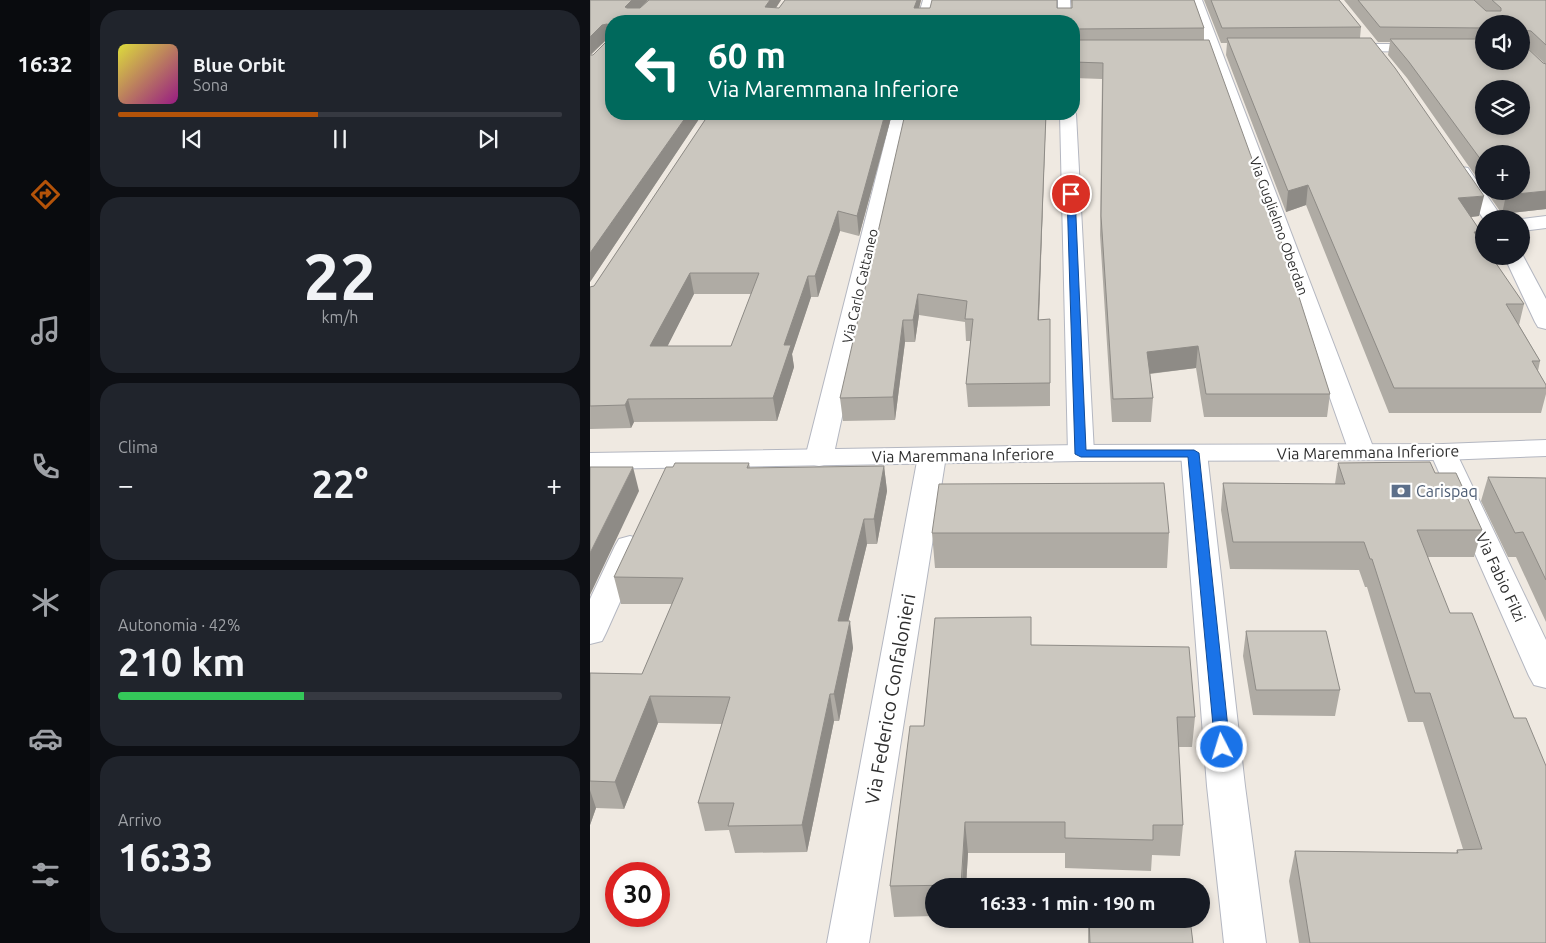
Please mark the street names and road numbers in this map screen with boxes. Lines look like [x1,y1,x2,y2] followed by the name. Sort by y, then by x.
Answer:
[1247,155,1311,297] street label: Via Guglielmo Oberdan
[839,227,881,345] street label: Via Carlo Cattaneo
[1277,441,1459,463] street label: Via Maremmana Inferiore
[872,444,1054,466] street label: Via Maremmana Inferiore
[1472,529,1530,625] street label: Via Fabio Filzi
[861,592,919,806] street label: Via Federico Confalonieri

